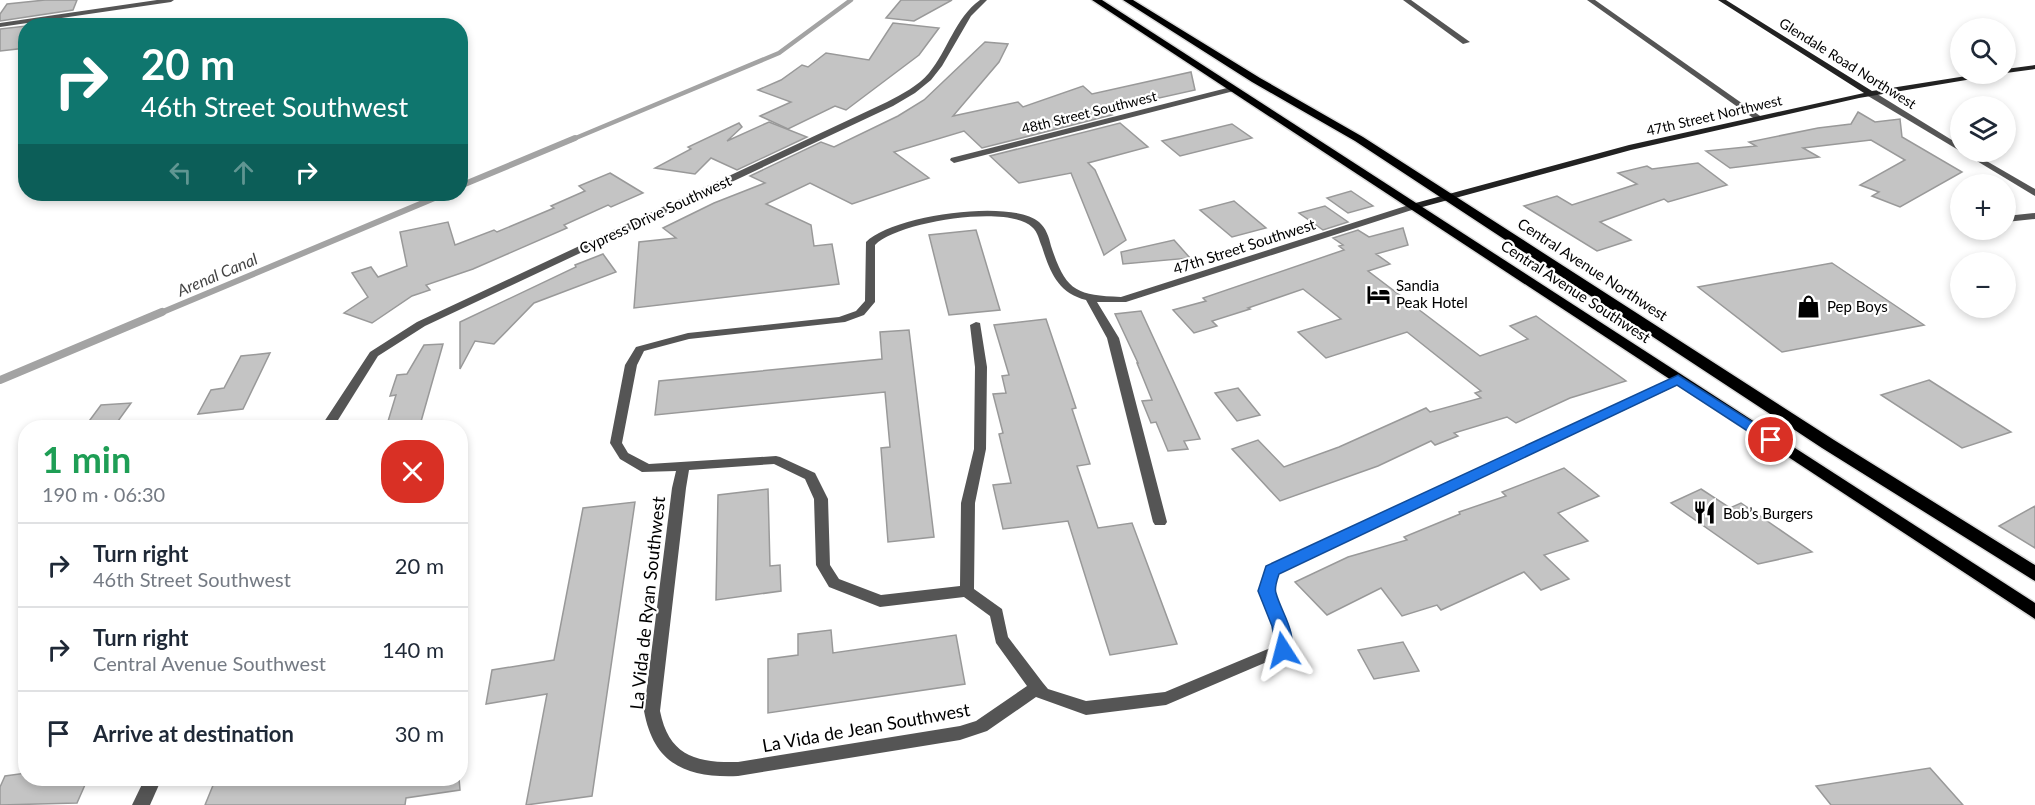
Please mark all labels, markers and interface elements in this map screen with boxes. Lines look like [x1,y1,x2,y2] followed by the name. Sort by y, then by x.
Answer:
[1776,14,1920,112] street label: Glendale Road Northwest
[1950,18,2016,318] map controls
[1950,18,2016,84] button: search
[141,39,235,89] text: 20 m
[42,42,120,120] icon: right
[1020,87,1158,137] street label: 48th Street Southwest
[141,90,408,123] text: 46th Street Southwest
[1644,91,1784,139] street label: 47th Street Northwest
[1950,96,2016,162] button: layers
[164,156,197,189] icon: left
[227,156,260,189] icon: ahead
[290,156,323,189] icon: right
[576,171,734,257] street label: Cypress Drive Southwest
[1950,174,2016,240] button: +
[1171,214,1318,277] street label: 47th Street Southwest
[1515,214,1672,325] street label: Central Avenue Northwest
[1498,236,1655,346] street label: Central Avenue Southwest
[173,248,260,300] water label: Arenal Canal
[1950,252,2016,318] button: −
[1396,276,1468,311] place label: Sandia Peak Hotel
[1365,281,1391,307] hotel icon: Sandia Peak Hotel
[1796,293,1822,319] shop icon: Pep Boys
[1827,297,1888,315] place label: Pep Boys
[1745,414,1796,465] pin
[1754,423,1787,456] icon: arrive
[42,437,131,481] text: 1 min
[381,440,444,503] button: close
[42,482,165,506] text: 190 m · 06:30
[625,495,669,711] street label: La Vida de Ryan Southwest
[1692,500,1718,526] restaurant icon: Bob’s Burgers
[1723,504,1813,522] place label: Bob’s Burgers
[93,540,188,567] text: Turn right
[42,549,75,582] icon: right
[395,552,444,579] text: 20 m
[93,567,291,591] text: 46th Street Southwest
[1251,618,1315,682] position arrow
[93,624,188,651] text: Turn right
[42,633,75,666] icon: right
[382,636,444,663] text: 140 m
[93,651,326,675] text: Central Avenue Southwest
[760,698,972,756] street label: La Vida de Jean Southwest
[42,717,75,750] icon: arrive
[93,720,294,747] text: Arrive at destination
[395,720,444,747] text: 30 m

